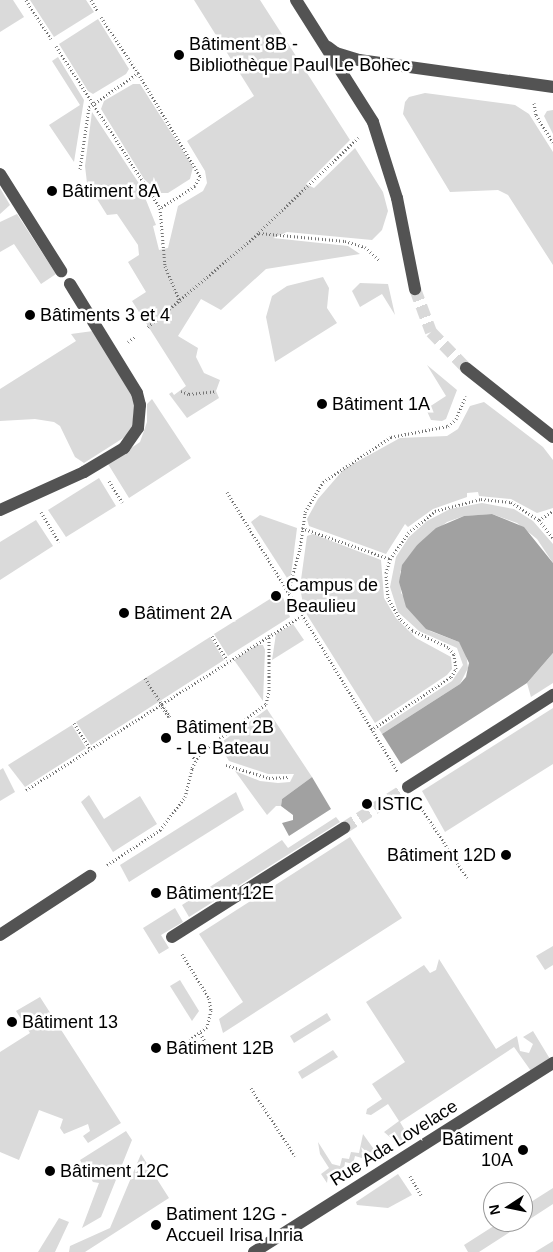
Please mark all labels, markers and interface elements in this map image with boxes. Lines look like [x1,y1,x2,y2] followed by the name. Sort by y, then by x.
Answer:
[189,34,410,76] place label: Bâtiment 8B - Bibliothèque Paul Le Bohec
[173,49,185,61] marker: Bâtiment 8B - Bibliothèque Paul Le Bohec
[62,180,160,202] place label: Bâtiment 8A
[46,185,58,197] marker: Bâtiment 8A
[40,304,170,326] place label: Bâtiments 3 et 4
[24,309,36,321] marker: Bâtiments 3 et 4
[332,393,430,415] place label: Bâtiment 1A
[316,398,328,410] marker: Bâtiment 1A
[286,575,378,618] place label: Campus de Beaulieu
[270,590,282,602] marker: Campus de Beaulieu
[134,602,232,624] place label: Bâtiment 2A
[118,607,130,619] marker: Bâtiment 2A
[176,717,274,760] place label: Bâtiment 2B - Le Bateau
[160,732,172,744] marker: Bâtiment 2B - Le Bateau
[377,793,423,815] place label: ISTIC
[361,798,373,810] marker: ISTIC
[387,844,496,866] place label: Bâtiment 12D
[500,849,512,861] marker: Bâtiment 12D
[166,882,274,904] place label: Bâtiment 12E
[150,887,162,899] marker: Bâtiment 12E
[22,1011,118,1033] place label: Bâtiment 13
[6,1016,18,1028] marker: Bâtiment 13
[166,1037,274,1059] place label: Bâtiment 12B
[150,1042,162,1054] marker: Bâtiment 12B
[326,1095,462,1191] street label: Rue Ada Lovelace
[442,1129,513,1172] place label: Bâtiment 10A
[517,1144,529,1156] marker: Bâtiment 10A
[60,1160,169,1182] place label: Bâtiment 12C
[44,1165,56,1177] marker: Bâtiment 12C
[483,1182,533,1232] north arrow
[485,1203,503,1216] text: N
[166,1204,303,1246] place label: Batiment 12G - Accueil Irisa Inria
[150,1219,162,1231] marker: Batiment 12G - Accueil Irisa Inria

